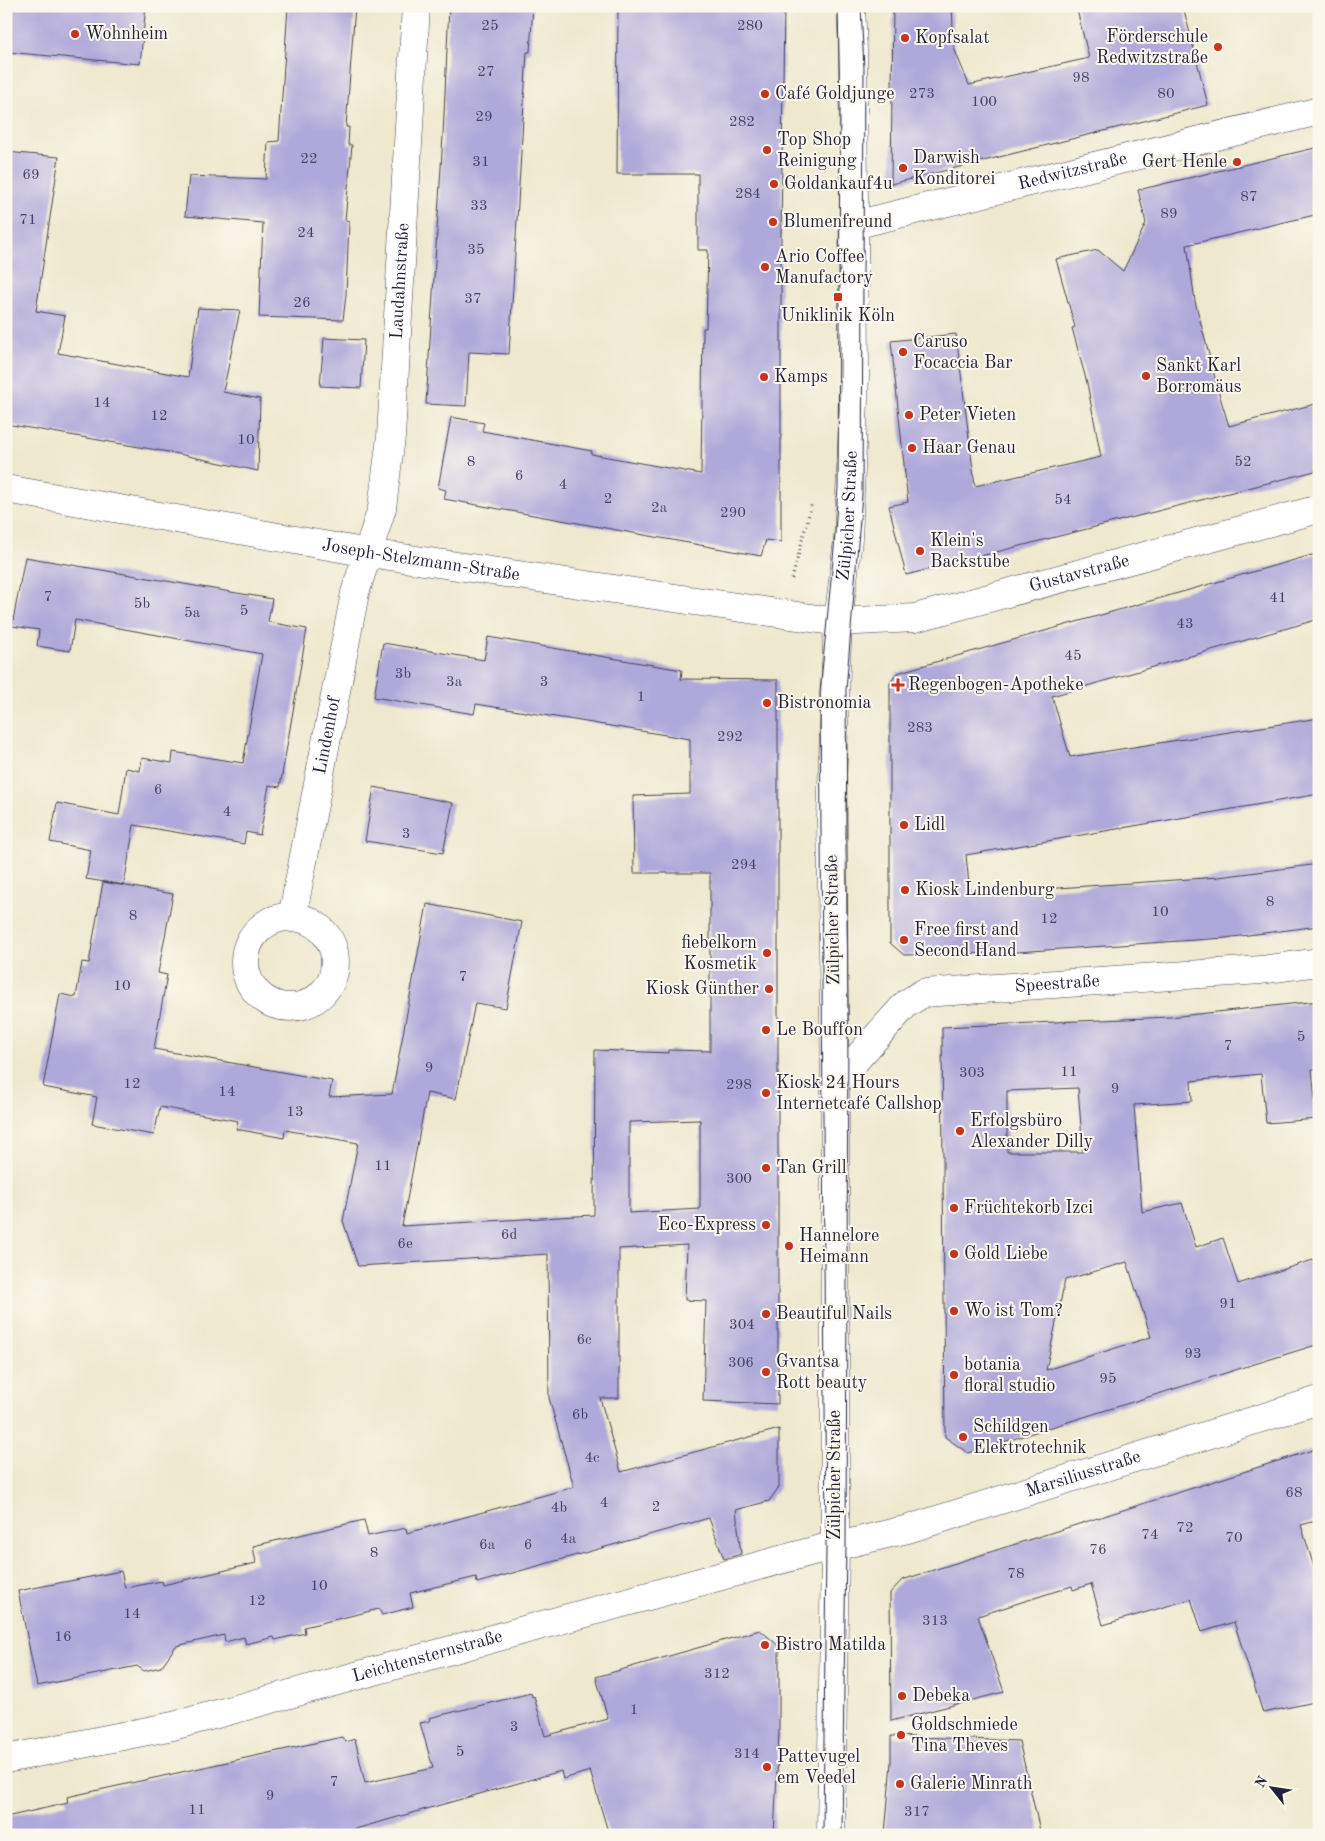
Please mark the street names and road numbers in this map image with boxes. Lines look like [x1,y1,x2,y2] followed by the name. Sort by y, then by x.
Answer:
[1016,149,1129,193] street label: Redwitzstraße
[388,222,412,340] street label: Laudahnstraße
[834,450,861,582] street label: Zülpicher Straße
[321,536,521,584] street label: Joseph-Stelzmann-Straße
[1027,552,1131,596] street label: Gustavstraße
[311,694,344,776] street label: Lindenhof
[823,855,843,985] street label: Zülpicher Straße
[1014,972,1100,996] street label: Speestraße
[826,1410,844,1540] street label: Zülpicher Straße
[1024,1448,1143,1500] street label: Marsiliusstraße
[350,1627,505,1686] street label: Leichtensternstraße

